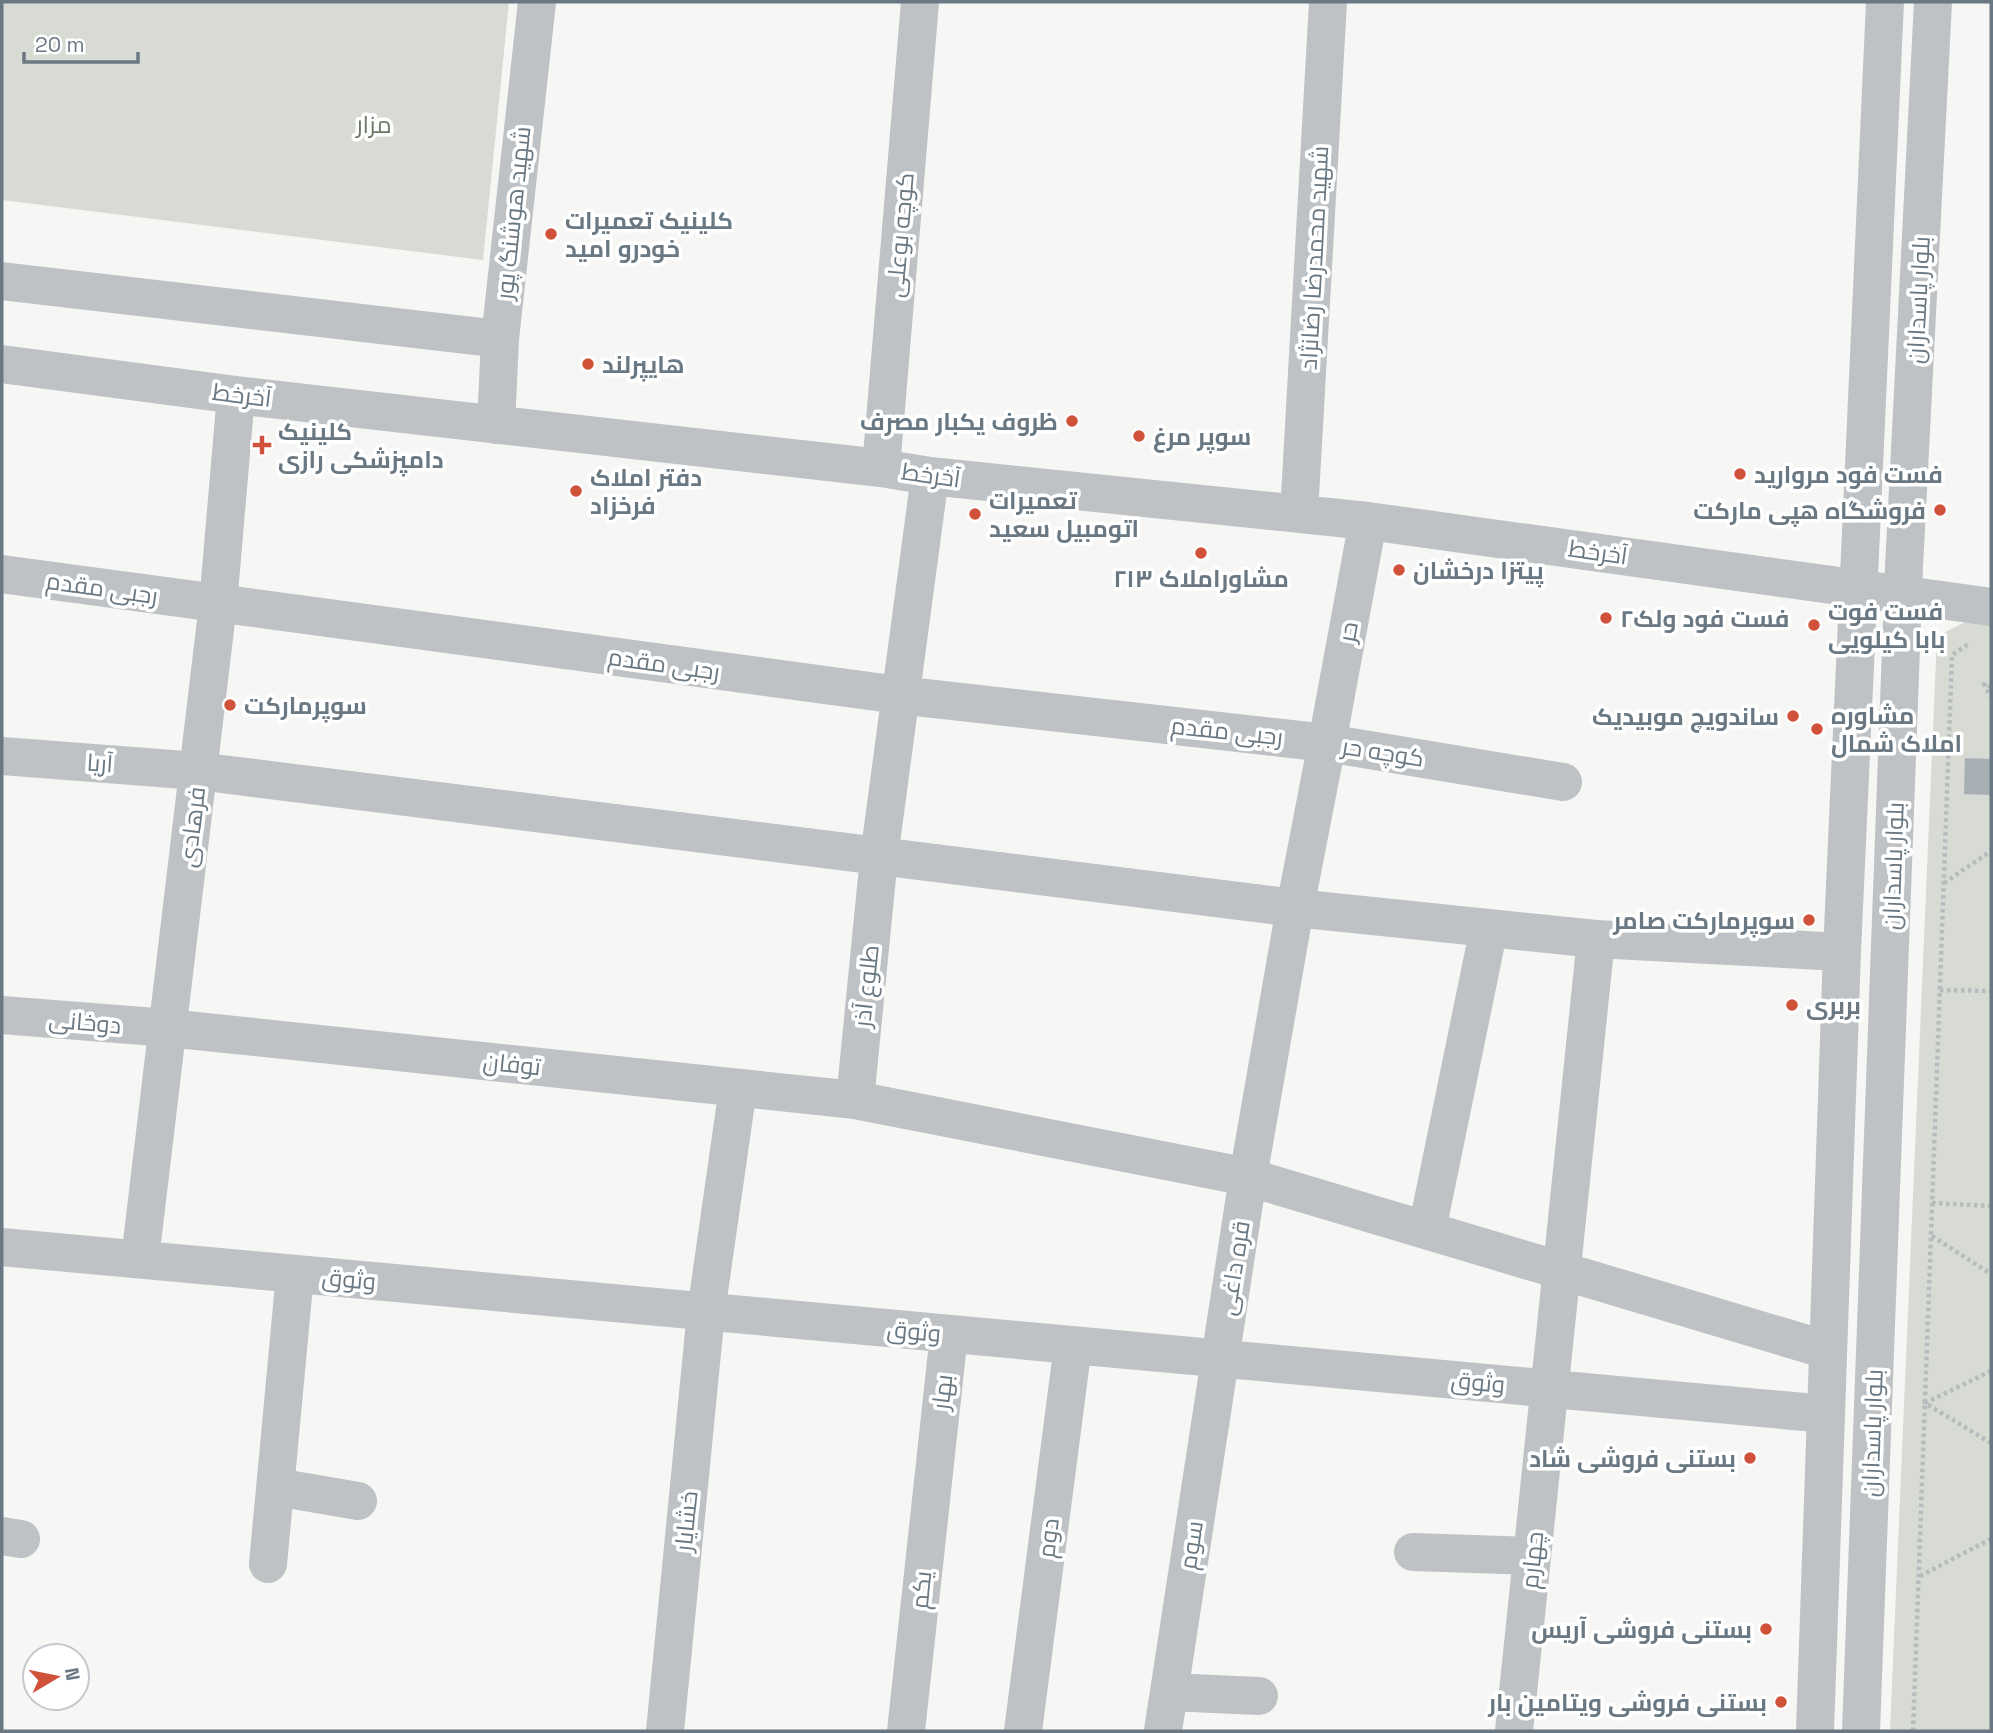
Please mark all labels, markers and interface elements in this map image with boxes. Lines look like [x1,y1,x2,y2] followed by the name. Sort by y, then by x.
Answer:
[24,21,138,65] scale bar
[35,31,85,58] text: 20 m
[354,109,392,140] park label: مزار
[488,125,539,303] street label: شهید هوشنگ پور
[1293,145,1335,371] street label: شهید محمدرضا رضانژاد
[879,171,922,299] street label: کوچه بوعلی
[565,205,733,264] place label: کلینیک تعمیرات خودرو امید
[543,226,559,242] marker: کلینیک تعمیرات خودرو امید
[1899,235,1938,365] street label: بلوار پاسداران
[602,349,685,382] place label: هایپرلند
[580,356,596,372] marker: هایپرلند
[211,376,274,414] street label: آخرخط
[860,406,1058,437] place label: ظروف یکبار مصرف
[1064,413,1080,429] marker: ظروف یکبار مصرف
[278,416,444,477] place label: کلینیک دامپزشکی رازی
[1153,421,1251,454] place label: سوپر مرغ
[1131,428,1147,444] marker: سوپر مرغ
[252,435,272,455] marker: کلینیک دامپزشکی رازی
[899,456,963,495] street label: آخرخط
[1754,459,1943,490] place label: فست فود مروارید
[590,462,702,521] place label: دفتر املاک فرخزاد
[1732,466,1748,482] marker: فست فود مروارید
[568,483,584,499] marker: دفتر املاک فرخزاد
[989,485,1139,544] place label: تعمیرات اتومبیل سعید
[1693,495,1926,527] place label: فروشگاه هپی مارکت
[1932,502,1948,518] marker: فروشگاه هپی مارکت
[967,506,983,522] marker: تعمیرات اتومبیل سعید
[1566,533,1630,572] street label: آخرخط
[1193,545,1209,561] marker: مشاوراملاک ۲۱۳
[1413,555,1544,588] place label: پیتزا درخشان
[1391,562,1407,578] marker: پیتزا درخشان
[1113,563,1289,594] place label: مشاوراملاک ۲۱۳
[44,565,160,612] street label: رجبی مقدم
[1828,596,1946,655] place label: فست فوت بابا کیلویی
[1620,603,1789,634] place label: فست فود ولک۲
[1598,610,1614,626] marker: فست فود ولک۲
[1806,617,1822,633] marker: فست فوت بابا کیلویی
[1331,619,1365,647] street label: حر
[606,641,722,688] street label: رجبی مقدم
[244,690,367,723] place label: سوپرمارکت
[222,697,238,713] marker: سوپرمارکت
[1831,700,1962,759] place label: مشاوره املاک شمال
[1592,701,1779,733] place label: ساندویچ موبیدیک
[1785,708,1801,724] marker: ساندویچ موبیدیک
[1169,710,1285,753] street label: رجبی مقدم
[1809,721,1825,737] marker: مشاوره املاک شمال
[1338,730,1426,775] street label: کوچه حر
[86,747,115,779] street label: آریا
[172,785,212,869] street label: فرهادی
[1875,802,1912,931] street label: بلوار پاسداران
[1612,905,1795,938] place label: سوپرمارکت صامر
[1801,912,1817,928] marker: سوپرمارکت صامر
[846,943,887,1031] street label: طلوع آذر
[1806,990,1861,1021] place label: بربری
[1784,997,1800,1013] marker: بربری
[47,1003,123,1041] street label: دوخانی
[482,1046,543,1083] street label: توفان
[1211,1218,1257,1318] street label: قره داغی
[321,1261,377,1297] street label: وثوق
[886,1313,942,1349] street label: وثوق
[1450,1364,1506,1400] street label: وثوق
[1854,1369,1891,1498] street label: بلوار پاسداران
[924,1372,960,1414] street label: بهار
[1529,1443,1736,1474] place label: بستنی فروشی شاد
[1742,1450,1758,1466] marker: بستنی فروشی شاد
[667,1489,705,1555] street label: خشایار
[1030,1516,1067,1560] street label: دوم
[1172,1519,1211,1572] street label: سوم
[1514,1530,1551,1590] street label: چهارم
[904,1569,939,1611] street label: یکم
[1531,1614,1752,1645] place label: بستنی فروشی آریس
[1758,1621,1774,1637] marker: بستنی فروشی آریس
[21,1642,91,1712] north arrow
[59,1666,86,1683] text: N
[1487,1687,1767,1718] place label: بستنی فروشی ویتامین بار
[1773,1694,1789,1710] marker: بستنی فروشی ویتامین بار

